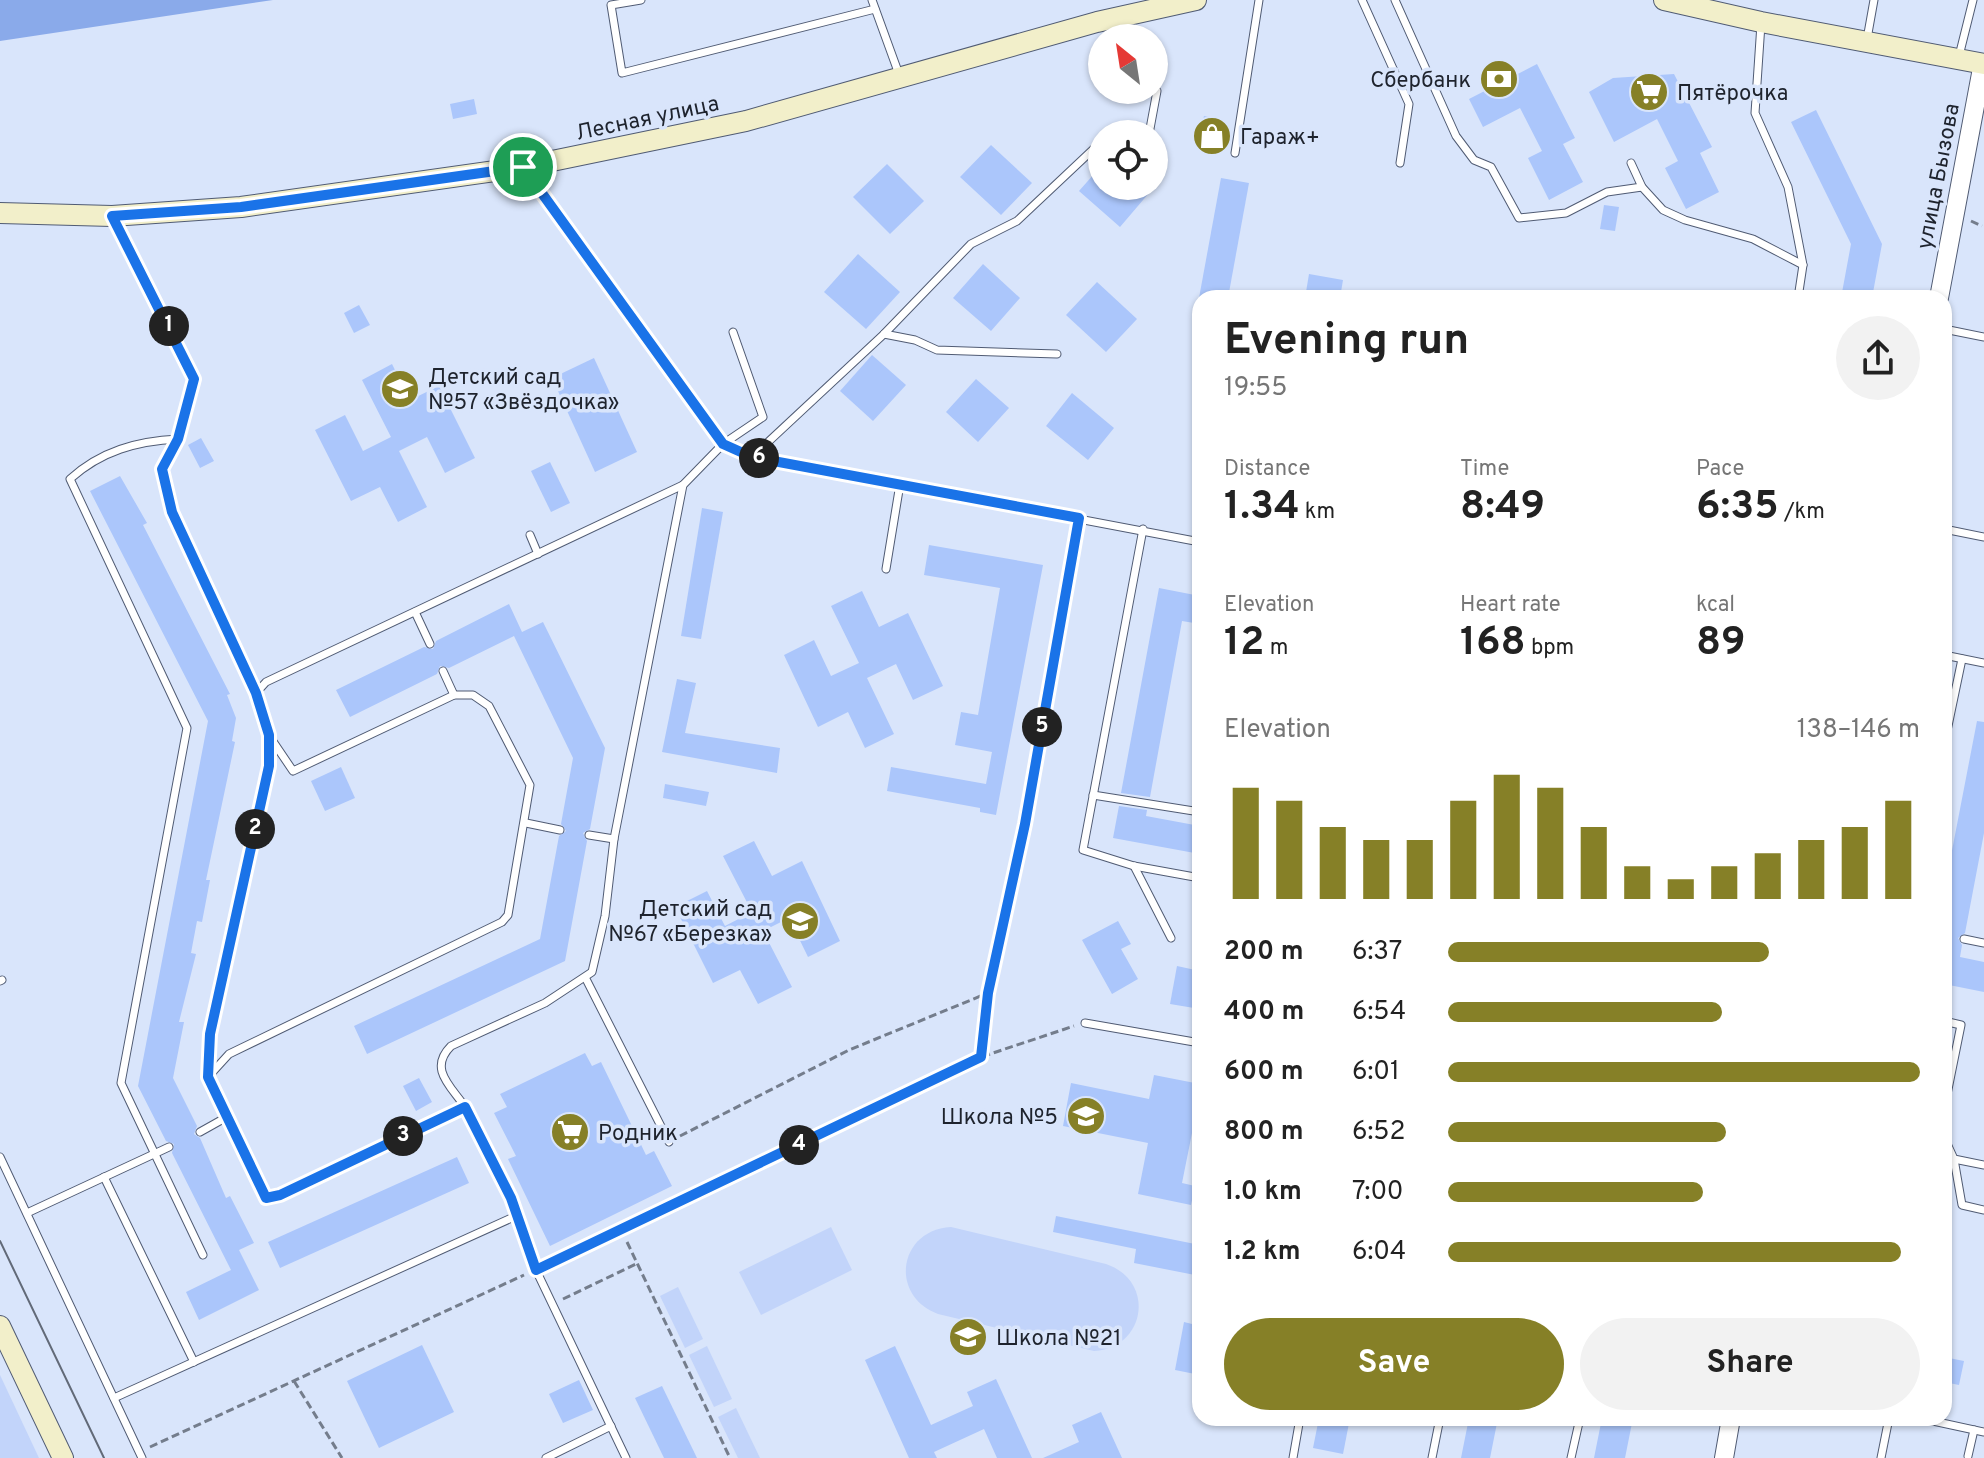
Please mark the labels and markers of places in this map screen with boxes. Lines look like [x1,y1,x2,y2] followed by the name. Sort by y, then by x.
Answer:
[1478,58,1520,100] bank icon: Сбербанк
[1370,68,1471,95] place label: Сбербанк
[1628,71,1670,113] supermarket icon: Пятёрочка
[1677,81,1788,108] place label: Пятёрочка
[1191,115,1233,157] shop icon: Гараж+
[1240,125,1320,152] place label: Гараж+
[489,133,557,201] pin
[149,306,189,346] pin: 1
[428,365,619,417] place label: Детский сад №57 «Звёздочка»
[379,368,421,410] school or university icon: Детский сад №57 «Звёздочка»
[739,438,779,478] pin: 6
[1022,707,1062,747] pin: 5
[235,809,275,849] pin: 2
[608,897,772,949] place label: Детский сад №67 «Березка»
[779,900,821,942] school or university icon: Детский сад №67 «Березка»
[1065,1095,1107,1137] school or university icon: Школа №5
[941,1105,1058,1132] place label: Школа №5
[549,1111,591,1153] supermarket icon: Родник
[383,1116,423,1156] pin: 3
[598,1121,678,1148] place label: Родник
[779,1125,819,1165] pin: 4
[947,1316,989,1358] school or university icon: Школа №21
[996,1326,1121,1353] place label: Школа №21

